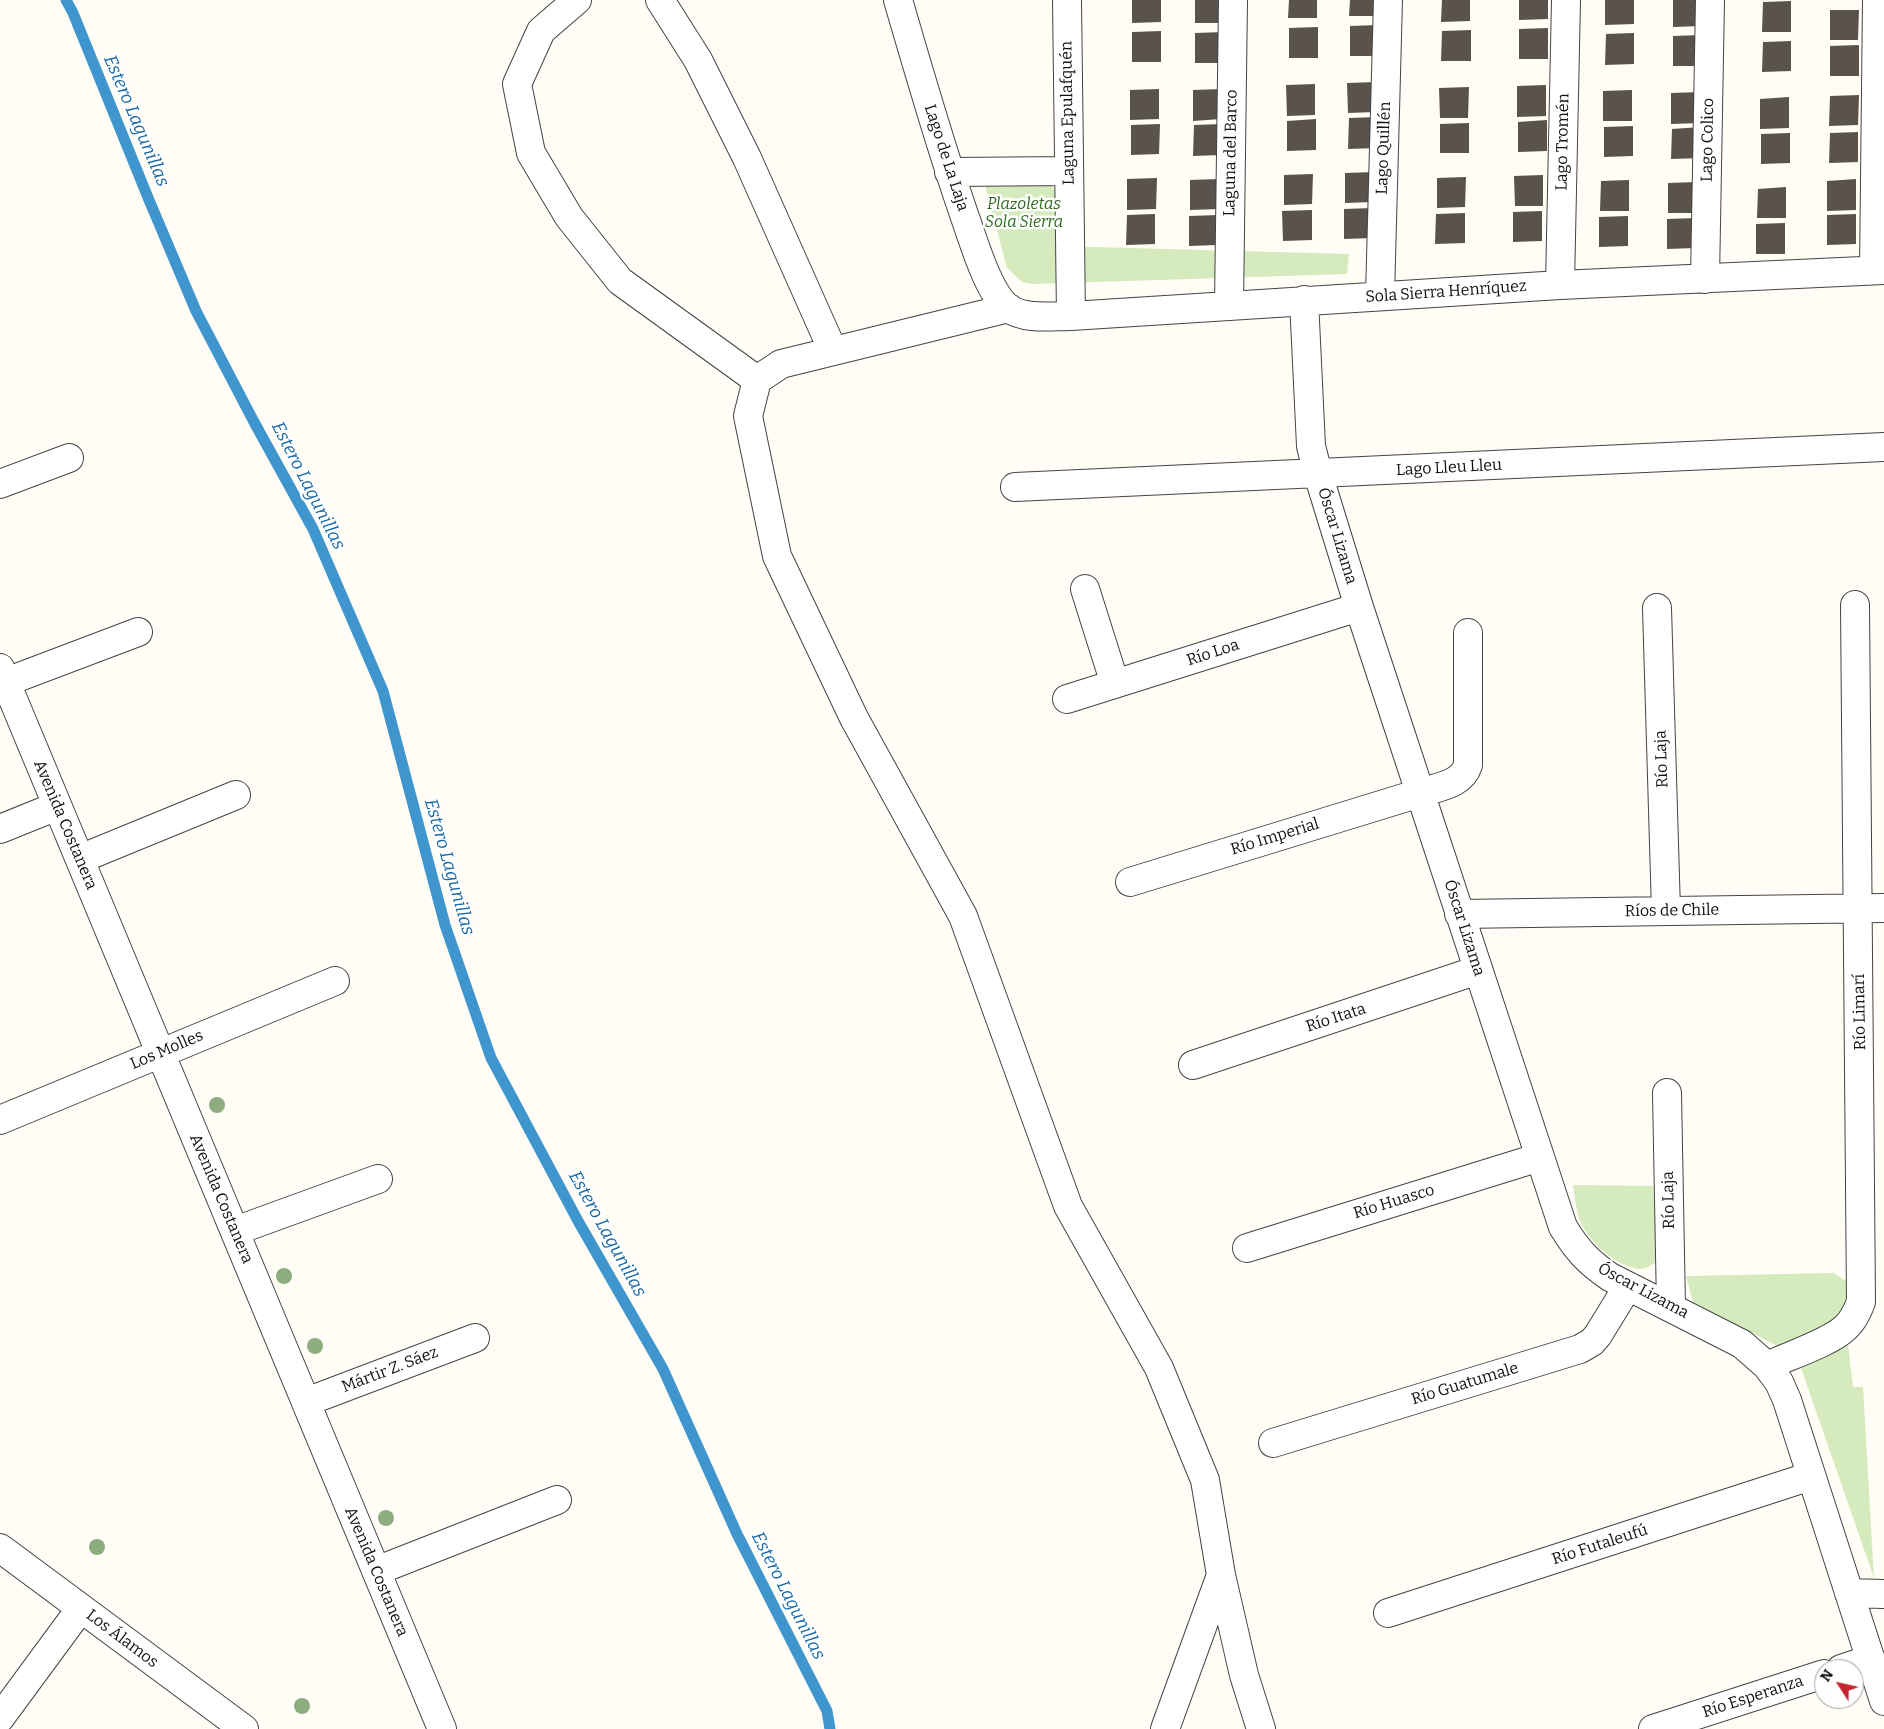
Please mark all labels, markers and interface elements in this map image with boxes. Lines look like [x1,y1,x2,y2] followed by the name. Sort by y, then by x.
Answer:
[1057,41,1079,185] street label: Laguna Epulafquén
[99,52,173,190] water label: Estero Lagunillas
[1220,89,1242,217] street label: Laguna del Barco
[1553,93,1573,191] street label: Lago Tromén
[1698,98,1718,182] street label: Lago Colico
[1373,101,1395,195] street label: Lago Quillén
[920,102,972,214] street label: Lago de La Laja
[985,195,1063,233] park label: Plazoletas Sola Sierra
[1365,277,1527,307] street label: Sola Sierra Henríquez
[266,418,350,554] water label: Estero Lagunillas
[1396,456,1502,480] street label: Lago Lleu Lleu
[1313,485,1361,587] street label: Óscar Lizama
[1184,636,1242,670] street label: Río Loa
[1651,730,1673,788] street label: Río Laja
[29,757,101,893] street label: Avenida Costanera
[419,796,479,938] water label: Estero Lagunillas
[1228,814,1322,860] street label: Río Imperial
[1439,877,1489,979] street label: Óscar Lizama
[1625,901,1719,921] street label: Ríos de Chile
[1850,974,1870,1050] street label: Río Limarí
[1304,999,1368,1037] street label: Río Itata
[128,1026,206,1074] street label: Los Molles
[185,1131,257,1267] street label: Avenida Costanera
[563,1167,651,1301] water label: Estero Lagunillas
[1659,1171,1679,1229] street label: Río Laja
[1351,1181,1437,1223] street label: Río Huasco
[1594,1259,1692,1323] street label: Óscar Lizama
[339,1343,441,1397] street label: Mártir Z. Sáez
[1409,1359,1521,1409] street label: Río Guatumale
[340,1504,412,1640] street label: Avenida Costanera
[1550,1521,1650,1569] street label: Río Futaleufú
[746,1528,830,1664] water label: Estero Lagunillas
[82,1606,162,1672] street label: Los Álamos
[1814,1659,1864,1709] north arrow
[1817,1666,1837,1685] text: N
[1700,1672,1806,1722] street label: Río Esperanza

